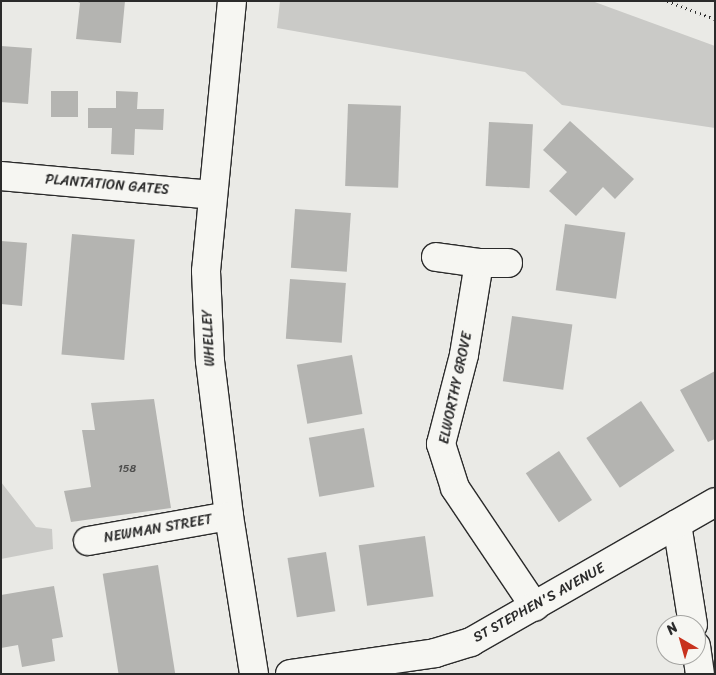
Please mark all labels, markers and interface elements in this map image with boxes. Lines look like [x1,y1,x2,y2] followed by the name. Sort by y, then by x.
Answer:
[44,171,170,199] street label: PLANTATION GATES
[199,309,219,367] street label: WHELLEY
[436,330,476,446] street label: ELWORTHY GROVE
[118,462,136,476] house number: 158
[102,511,214,547] street label: NEWMAN STREET
[470,560,608,646] street label: ST STEPHEN'S AVENUE
[656,615,706,665] north arrow
[661,616,684,641] text: N

